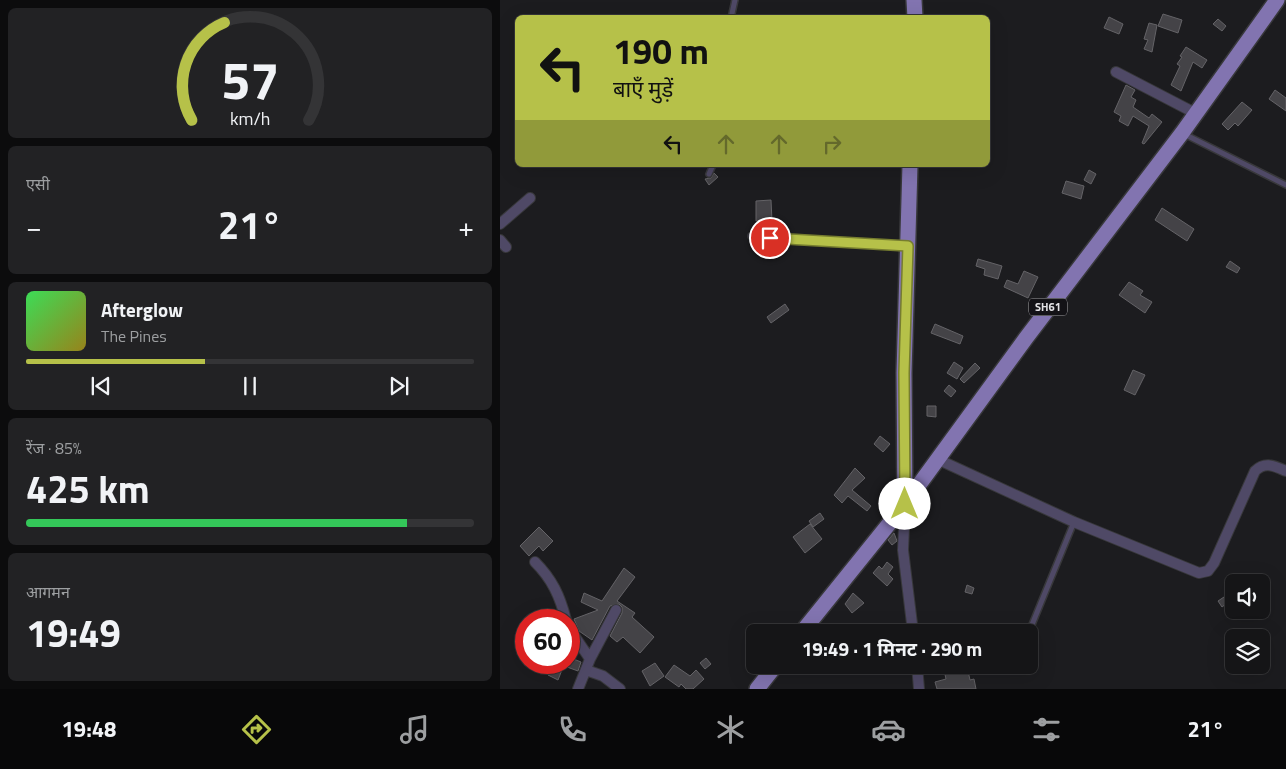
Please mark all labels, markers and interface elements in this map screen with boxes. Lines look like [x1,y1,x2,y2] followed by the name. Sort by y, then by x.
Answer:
[613,24,709,78] text: 190 m
[530,35,595,100] icon: left
[221,40,279,119] text: 57
[613,72,673,106] text: बाएँ मुड़ें
[230,105,270,132] text: km/h
[659,130,687,158] icon: left
[712,130,740,158] icon: ahead
[765,130,793,158] icon: ahead
[818,130,846,158] icon: right
[26,172,50,196] text: एसी
[218,196,282,254] text: 21°
[26,205,42,248] text: −
[458,205,474,248] text: +
[749,217,791,259] pin
[756,224,784,252] icon: arrive
[101,295,183,324] text: Afterglow
[1029,298,1067,316] road number: SH61
[101,324,167,348] text: The Pines
[87,372,115,400] icon: previous
[236,372,264,400] icon: pause
[385,372,413,400] icon: next
[26,436,82,460] text: रेंज · 85%
[26,460,150,518] text: 425 km
[878,477,930,529] position arrow
[1225,574,1270,674] map controls
[1225,574,1270,619] button: sound
[26,580,70,604] text: आगमन
[26,604,121,662] text: 19:49
[515,609,580,674] speed limit sign: 60
[1225,629,1270,674] button: layers
[802,634,982,663] text: 19:49 · 1 मिनट · 290 m
[62,712,116,746] text: 19:48
[239,712,274,747] icon: directions
[397,712,432,747] icon: music
[555,712,590,747] icon: phone
[713,712,748,747] icon: climate
[871,712,906,747] icon: car
[1029,712,1064,747] icon: filters
[1187,712,1224,746] text: 21°

